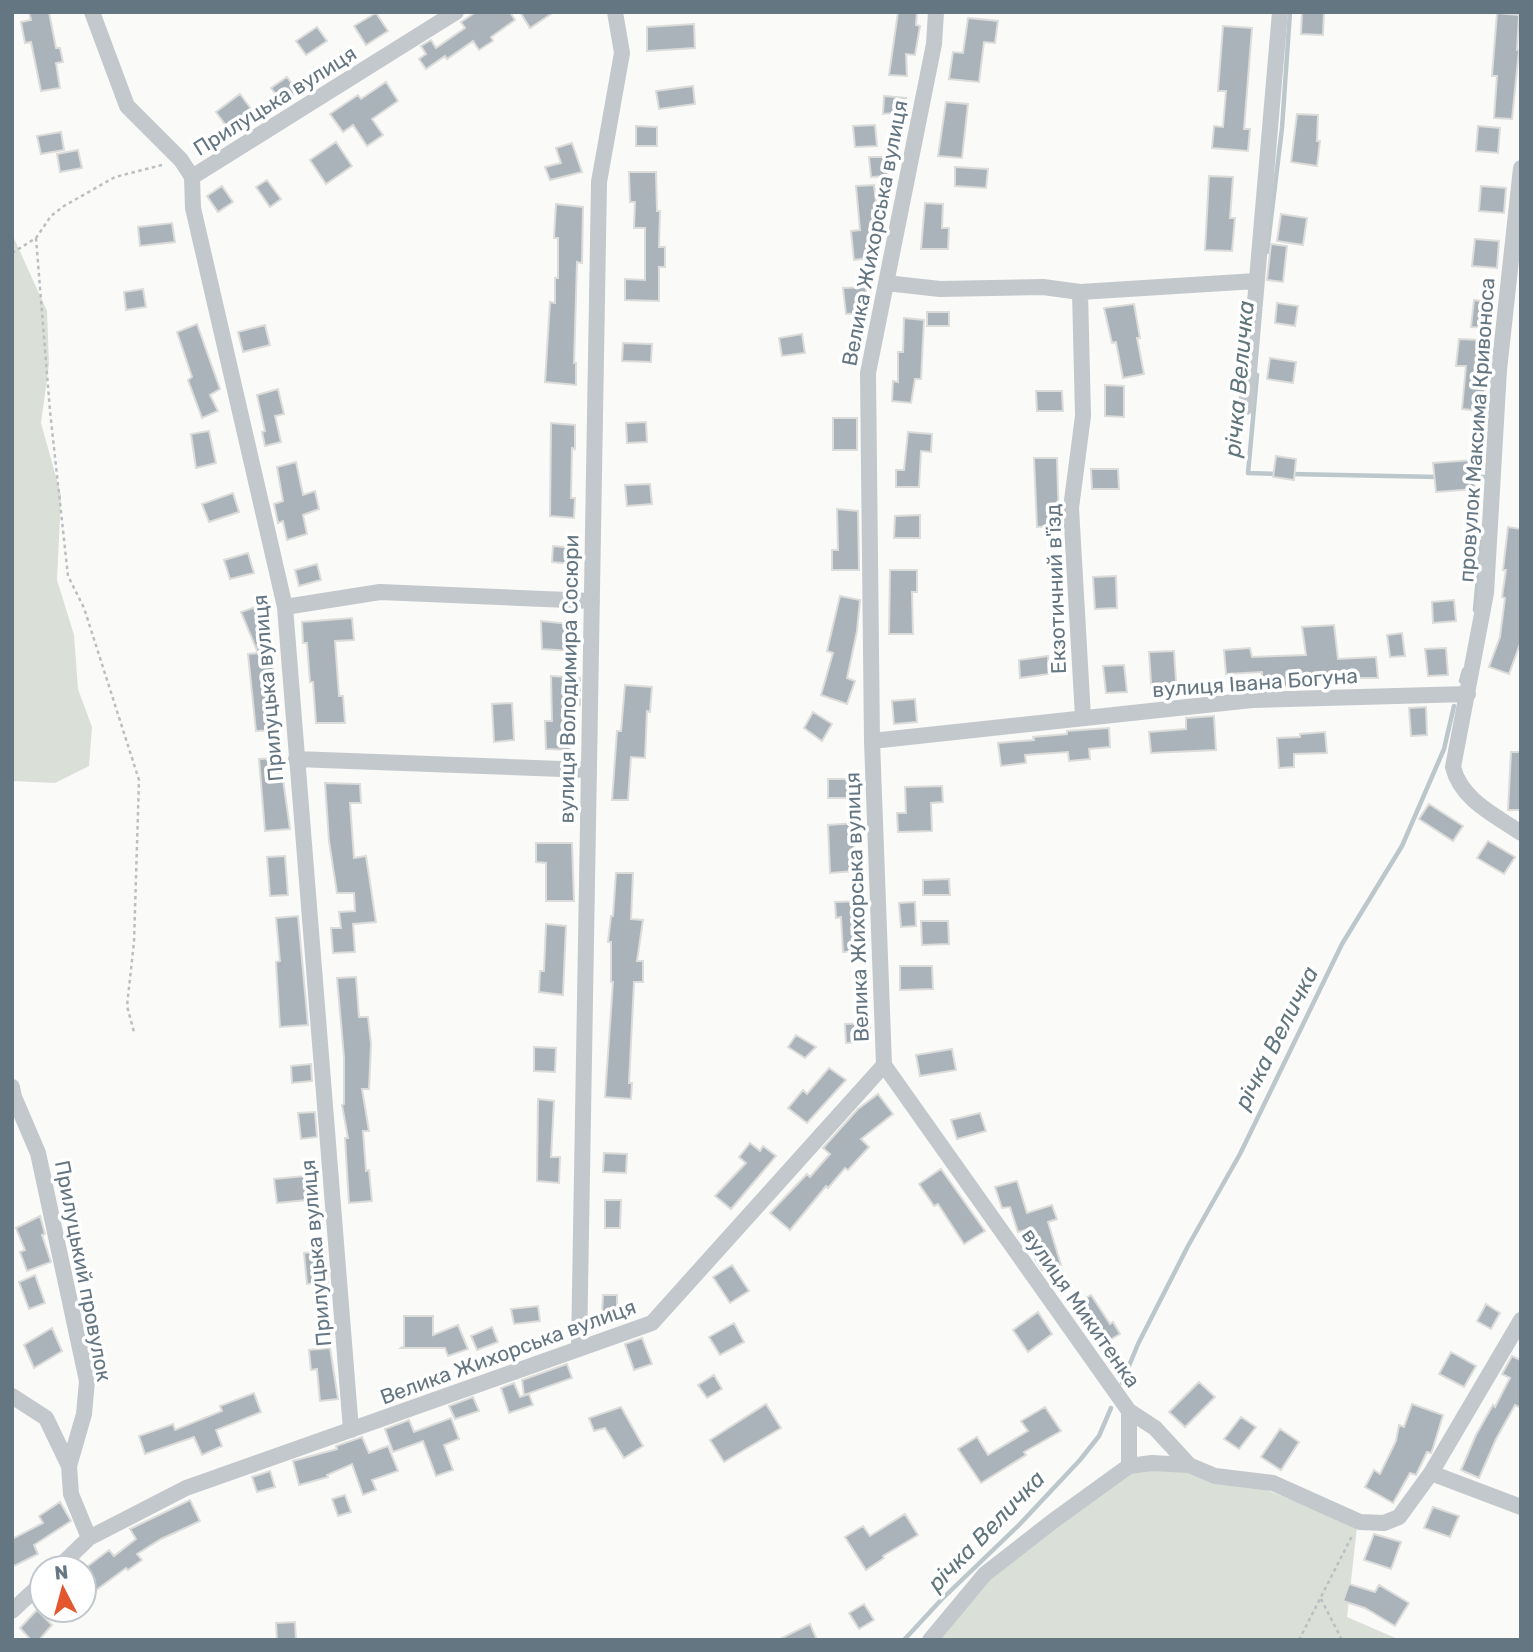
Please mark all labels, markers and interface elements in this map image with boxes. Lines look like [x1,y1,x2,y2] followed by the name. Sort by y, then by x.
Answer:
[189,40,361,161] street label: Прилуцька вулиця
[836,98,913,368] street label: Велика Жихорська вулиця
[1453,277,1500,583] street label: провулок Максима Кривоноса
[1218,299,1260,459] water label: річка Величка
[1040,504,1071,674] street label: Екзотичний в'їзд
[553,534,584,824] street label: вулиця Володимира Сосюри
[247,594,288,783] street label: Прилуцька вулиця
[1151,663,1359,702] street label: вулиця Івана Богуна
[839,772,874,1043] street label: Велика Жихорська вулиця
[1228,961,1324,1115] water label: річка Величка
[50,1158,117,1384] street label: Прилуцький провулок
[295,1159,336,1348] street label: Прилуцька вулиця
[1017,1223,1146,1392] street label: вулиця Микитенка
[377,1294,639,1409] street label: Велика Жихорська вулиця
[921,1465,1051,1597] water label: річка Величка
[28,1554,98,1624] north arrow
[53,1560,69,1585] text: N

